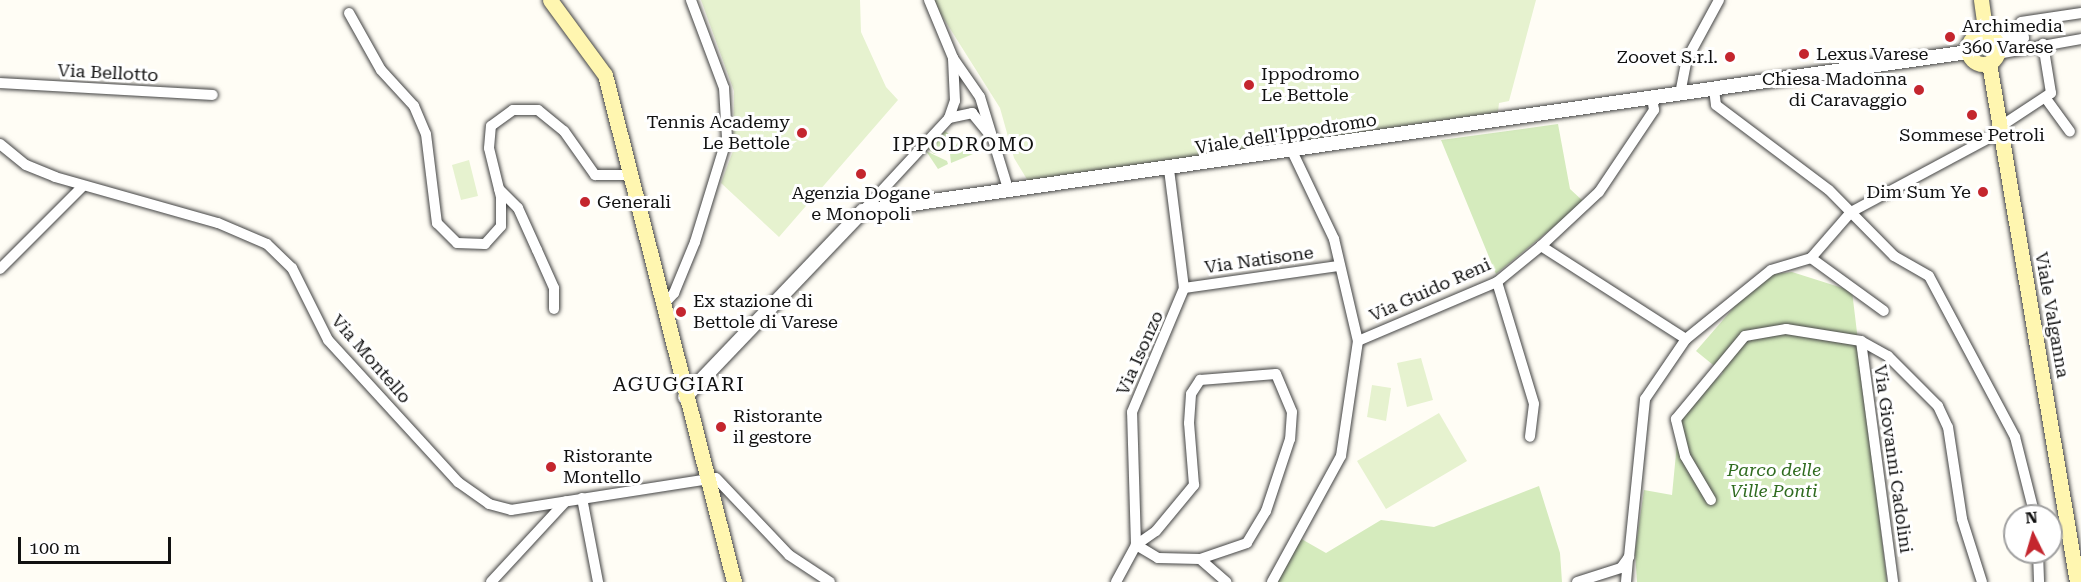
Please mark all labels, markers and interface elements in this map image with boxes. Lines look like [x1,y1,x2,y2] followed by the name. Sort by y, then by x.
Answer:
[1962,16,2063,58] place label: Archimedia 360 Varese
[1943,30,1957,44] marker: Archimedia 360 Varese
[1816,43,1928,65] place label: Lexus Varese
[1617,46,1718,68] place label: Zoovet S.r.l.
[1797,47,1811,61] marker: Lexus Varese
[1723,50,1737,64] marker: Zoovet S.r.l.
[57,60,159,86] street label: Via Bellotto
[1261,64,1360,106] place label: Ippodromo Le Bettole
[1762,69,1907,112] place label: Chiesa Madonna di Caravaggio
[1242,78,1256,92] marker: Ippodromo Le Bettole
[1912,83,1926,97] marker: Chiesa Madonna di Caravaggio
[1965,108,1979,122] marker: Sommese Petroli
[1194,109,1378,159] street label: Viale dell'Ippodromo
[647,112,790,154] place label: Tennis Academy Le Bettole
[1899,124,2045,146] place label: Sommese Petroli
[795,126,809,140] marker: Tennis Academy Le Bettole
[893,132,1035,156] district label: IPPODROMO
[854,167,868,181] marker: Agenzia Dogane e Monopoli
[1866,181,1971,203] place label: Dim Sum Ye
[792,183,930,226] place label: Agenzia Dogane e Monopoli
[1976,185,1990,199] marker: Dim Sum Ye
[597,191,671,213] place label: Generali
[578,195,592,209] marker: Generali
[1203,242,1315,278] street label: Via Natisone
[2030,250,2074,380] street label: Viale Valganna
[1366,254,1494,326] street label: Via Guido Reni
[693,291,838,334] place label: Ex stazione di Bettole di Varese
[674,305,688,319] marker: Ex stazione di Bettole di Varese
[1112,307,1168,399] street label: Via Isonzo
[327,310,415,408] street label: Via Montello
[1869,363,1917,555] street label: Via Giovanni Cadolini
[613,372,745,396] district label: AGUGGIARI
[733,406,822,448] place label: Ristorante il gestore
[714,420,728,434] marker: Ristorante il gestore
[563,446,652,488] place label: Ristorante Montello
[544,460,558,474] marker: Ristorante Montello
[1727,460,1821,502] park label: Parco delle Ville Ponti
[2003,504,2063,564] north arrow
[2025,508,2039,528] text: N
[21,525,174,563] scale bar
[29,537,80,558] text: 100 m

